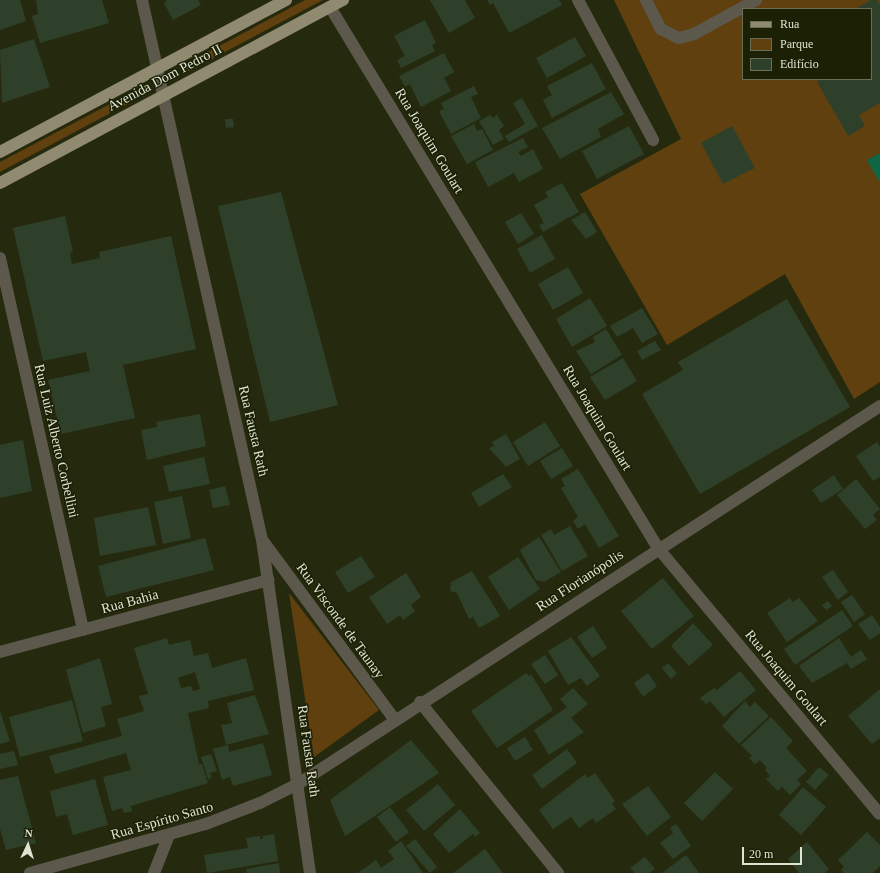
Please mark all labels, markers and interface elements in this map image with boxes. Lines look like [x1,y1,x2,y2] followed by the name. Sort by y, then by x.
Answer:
[742,8,872,80] legend
[780,17,799,31] text: Rua
[780,37,813,51] text: Parque
[105,41,225,115] street label: Avenida Dom Pedro II
[780,57,819,71] text: Edifício
[391,85,467,197] street label: Rua Joaquim Goulart
[30,362,82,520] street label: Rua Luiz Alberto Corbellini
[559,362,635,474] street label: Rua Joaquim Goulart
[234,384,272,478] street label: Rua Fausta Rath
[533,547,627,615] street label: Rua Florianópolis
[292,560,388,682] street label: Rua Visconde de Taunay
[99,586,161,618] street label: Rua Bahia
[741,627,831,729] street label: Rua Joaquim Goulart
[293,704,323,798] street label: Rua Fausta Rath
[109,798,215,844] street label: Rua Espírito Santo
[8,825,48,865] north arrow
[24,827,33,839] text: N
[744,839,804,865] scale bar
[749,847,773,861] text: 20 m

